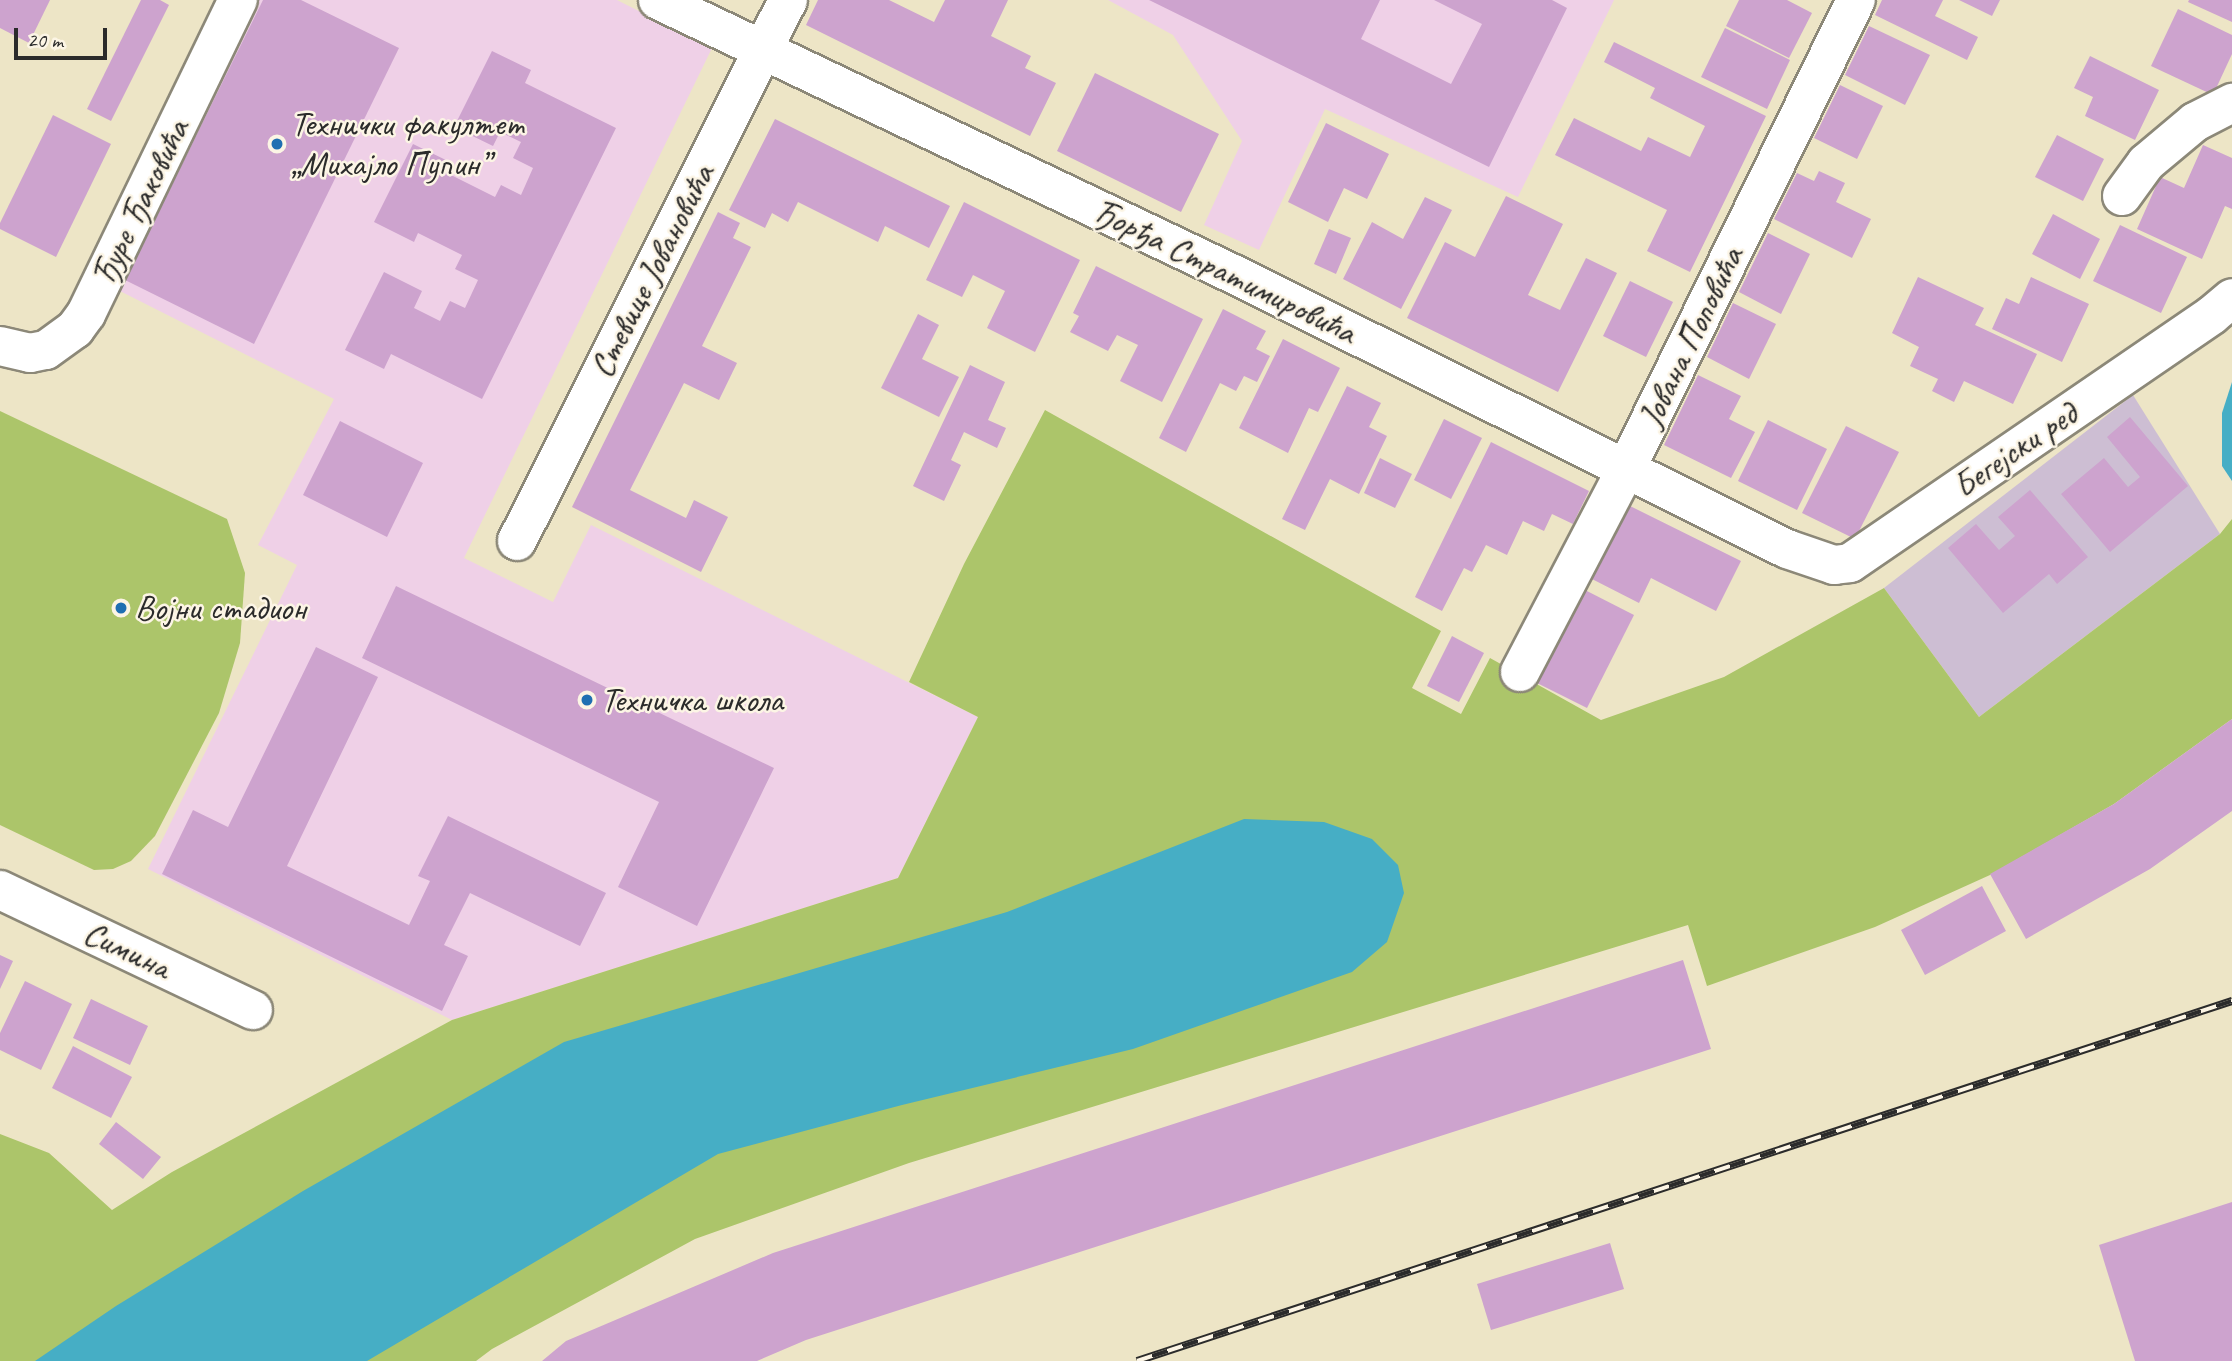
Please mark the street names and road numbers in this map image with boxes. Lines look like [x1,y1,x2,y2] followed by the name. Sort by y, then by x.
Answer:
[82,113,198,293] street label: Ђуре Ђаковића
[580,158,724,384] street label: Стевице Јовановића
[1082,187,1366,355] street label: Ђорђа Стратимировића
[1629,240,1753,434] street label: Јована Поповића
[1945,393,2085,507] street label: Бегејски ред
[77,912,177,988] street label: Симина

